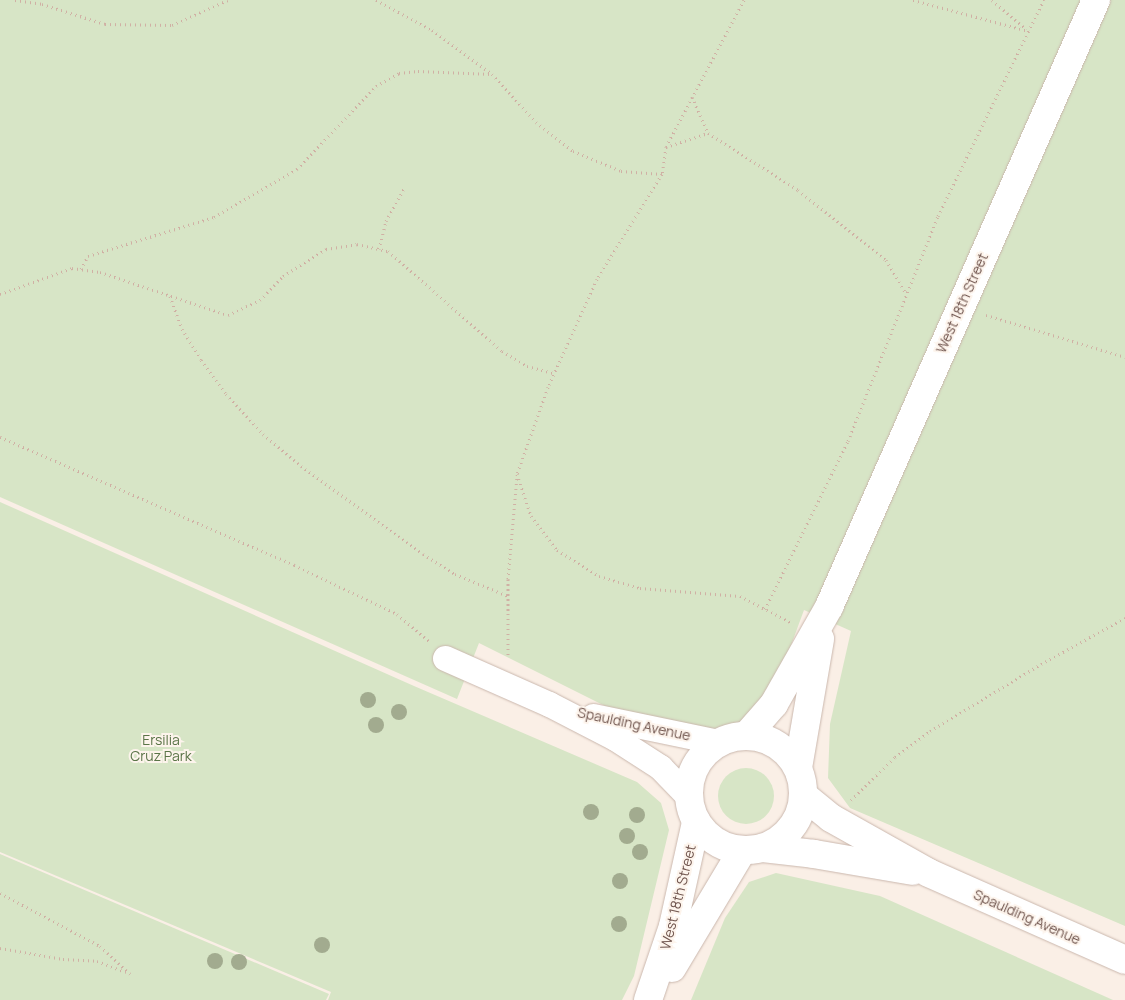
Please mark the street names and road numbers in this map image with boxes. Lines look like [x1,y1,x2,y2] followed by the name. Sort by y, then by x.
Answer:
[932,250,992,356] street label: West 18th Street
[576,704,692,744] street label: Spaulding Avenue
[657,843,699,951] street label: West 18th Street
[971,886,1083,948] street label: Spaulding Avenue

